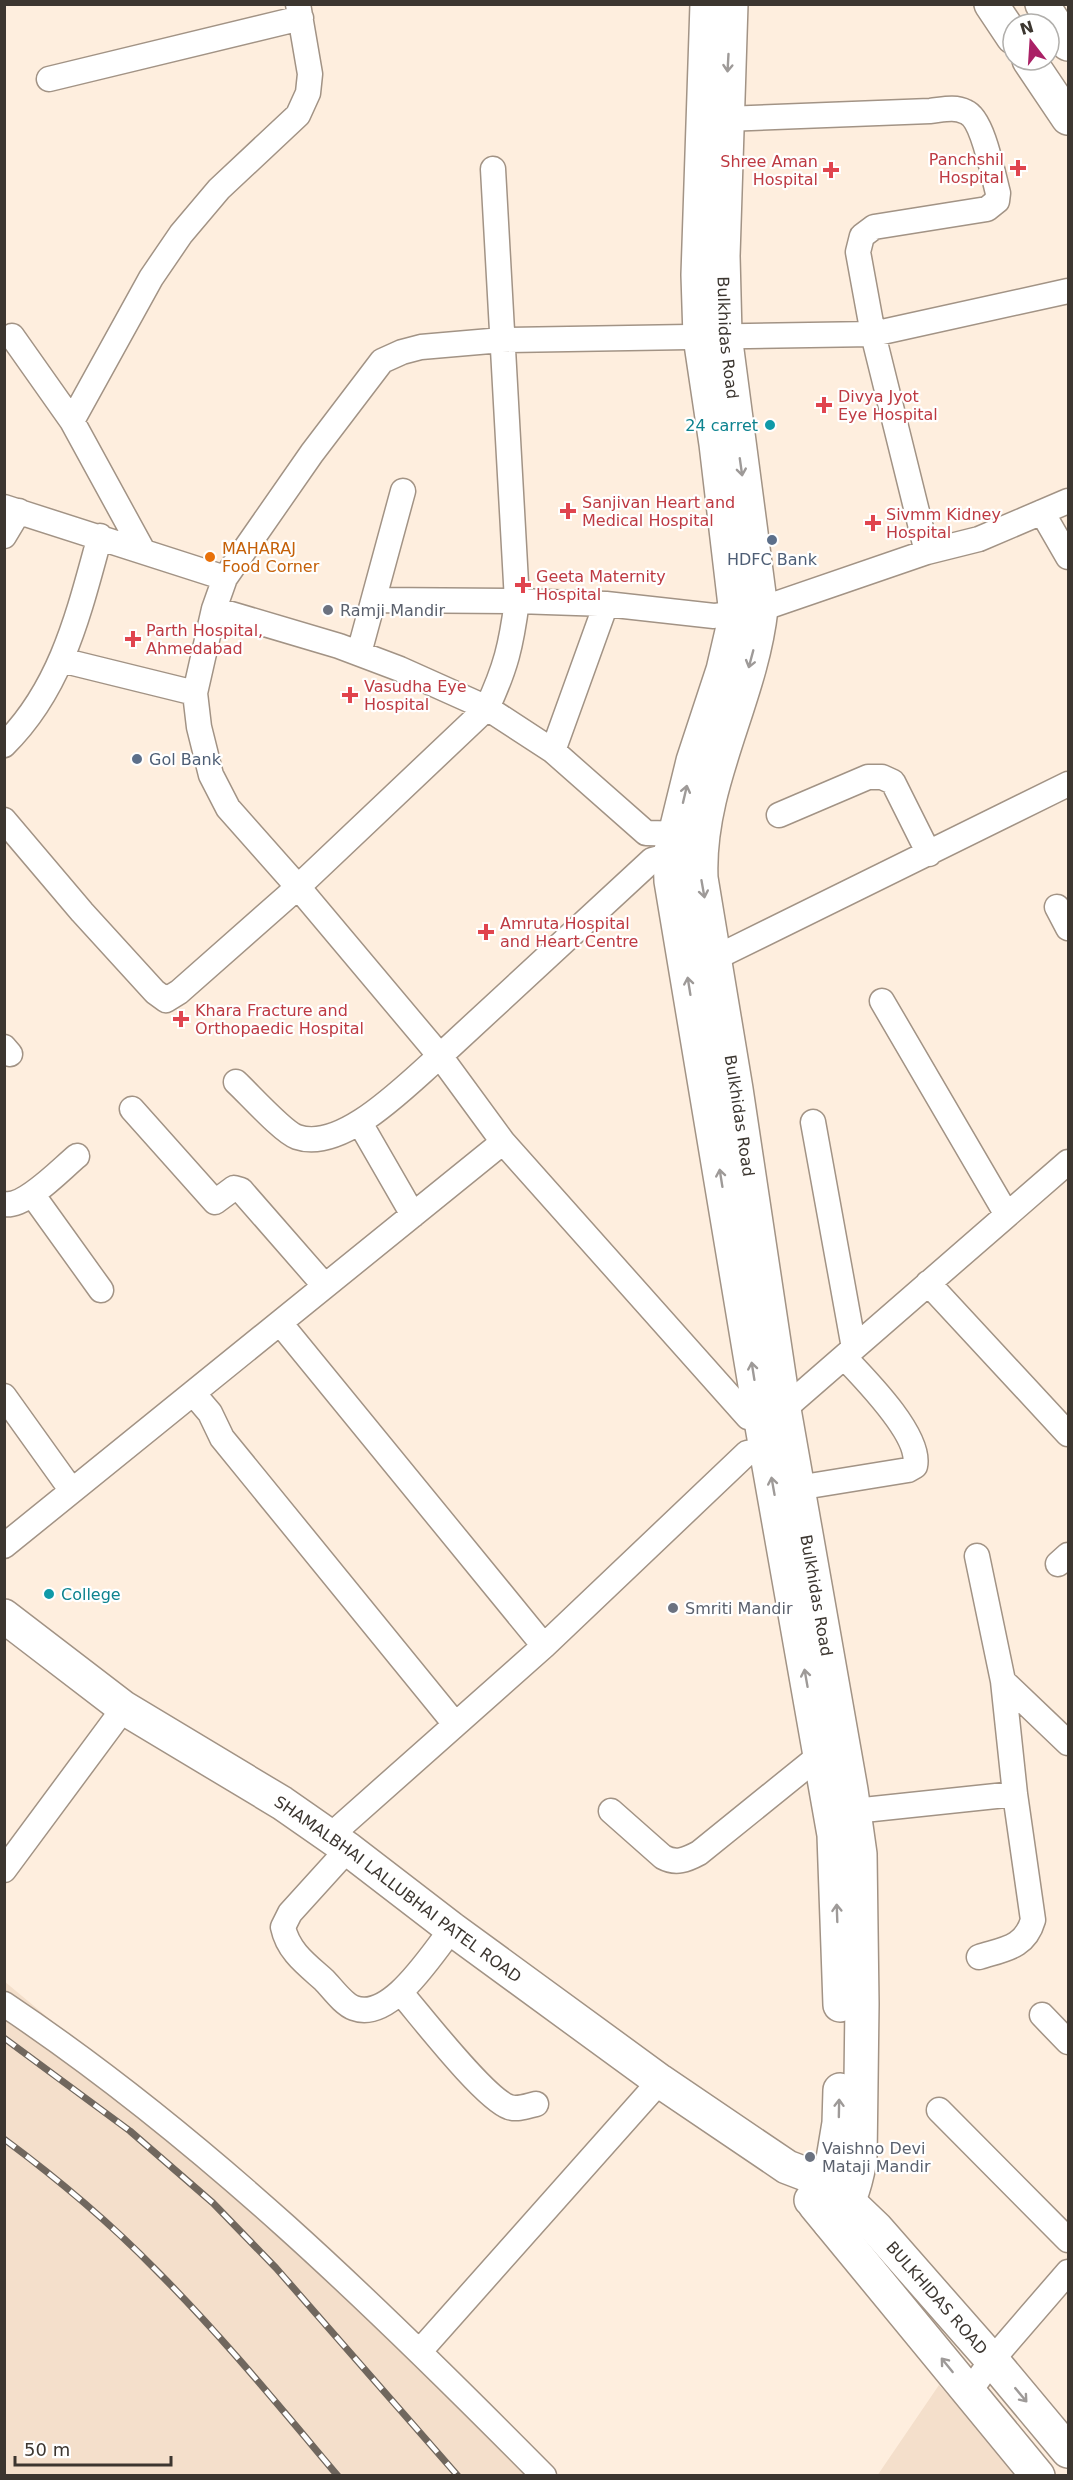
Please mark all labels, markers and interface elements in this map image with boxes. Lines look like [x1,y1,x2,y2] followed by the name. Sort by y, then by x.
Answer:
[1001,12,1061,72] north arrow
[1018,17,1036,39] text: N
[722,52,733,72] one-way arrow
[929,150,1004,187] place label: Panchshil Hospital
[720,152,818,189] place label: Shree Aman Hospital
[1009,159,1027,177] marker: Panchshil Hospital
[822,161,840,179] marker: Shree Aman Hospital
[714,276,742,400] street label: Bulkhidas Road
[838,387,938,424] place label: Divya Jyot Eye Hospital
[815,396,833,414] marker: Divya Jyot Eye Hospital
[685,416,758,435] place label: 24 carret
[763,418,777,432] marker: 24 carret
[736,456,747,476] one-way arrow
[582,493,735,530] place label: Sanjivan Heart and Medical Hospital
[559,502,577,520] marker: Sanjivan Heart and Medical Hospital
[886,505,1001,542] place label: Sivmm Kidney Hospital
[864,514,882,532] marker: Sivmm Kidney Hospital
[765,533,779,547] marker: HDFC Bank
[222,539,320,576] place label: MAHARAJ Food Corner
[203,550,217,564] marker: MAHARAJ Food Corner
[727,550,818,569] place label: HDFC Bank
[536,567,666,604] place label: Geeta Maternity Hospital
[514,576,532,594] marker: Geeta Maternity Hospital
[340,601,445,620] place label: Ramji Mandir
[321,603,335,617] marker: Ramji Mandir
[146,621,263,658] place label: Parth Hospital, Ahmedabad
[124,630,142,648] marker: Parth Hospital, Ahmedabad
[745,649,756,668] one-way arrow
[364,677,467,714] place label: Vasudha Eye Hospital
[341,686,359,704] marker: Vasudha Eye Hospital
[149,750,222,769] place label: Gol Bank
[130,752,144,766] marker: Gol Bank
[680,785,692,804] one-way arrow
[698,879,709,898] one-way arrow
[500,914,638,951] place label: Amruta Hospital and Heart Centre
[477,923,495,941] marker: Amruta Hospital and Heart Centre
[683,977,694,996] one-way arrow
[195,1001,364,1038] place label: Khara Fracture and Orthopaedic Hospital
[172,1010,190,1028] marker: Khara Fracture and Orthopaedic Hospital
[720,1053,758,1178] street label: Bulkhidas Road
[715,1169,726,1189] one-way arrow
[747,1361,758,1381] one-way arrow
[767,1477,778,1496] one-way arrow
[796,1533,836,1658] street label: Bulkhidas Road
[61,1585,121,1604] place label: College
[42,1587,56,1601] marker: College
[685,1599,793,1618] place label: Smriti Mandir
[666,1601,680,1615] marker: Smriti Mandir
[800,1669,811,1689] one-way arrow
[271,1792,525,1987] street label: SHAMALBHAI LALLUBHAI PATEL ROAD
[831,1903,842,1923] one-way arrow
[833,2098,845,2118] one-way arrow
[822,2139,931,2176] place label: Vaishno Devi Mataji Mandir
[803,2150,817,2164] marker: Vaishno Devi Mataji Mandir
[882,2238,991,2358] street label: BULKHIDAS ROAD
[941,2357,954,2373] one-way arrow
[1015,2387,1028,2403] one-way arrow
[15,2429,171,2467] scale bar
[24,2439,70,2460] text: 50 m

